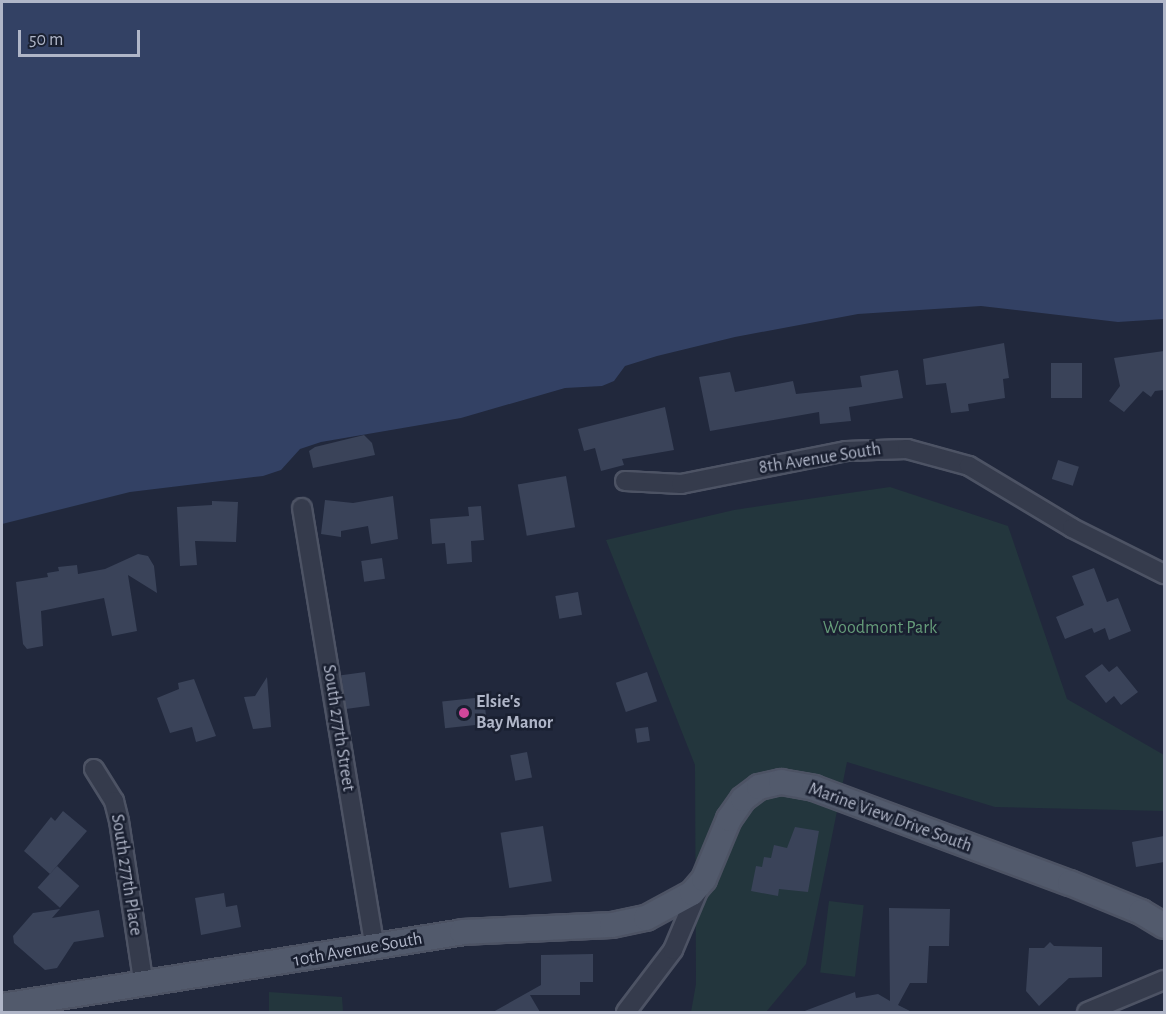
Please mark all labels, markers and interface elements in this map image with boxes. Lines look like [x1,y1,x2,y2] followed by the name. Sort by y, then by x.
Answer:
[21,18,142,56] scale bar
[29,31,63,49] text: 50 m
[757,439,883,479] street label: 8th Avenue South
[823,617,937,639] park label: Woodmont Park
[317,663,359,793] street label: South 277th Street
[476,692,553,734] place label: Elsie's Bay Manor
[457,706,471,720] marker: Elsie's Bay Manor
[805,778,975,858] street label: Marine View Drive South
[106,813,146,937] street label: South 277th Place
[292,928,424,972] street label: 10th Avenue South

